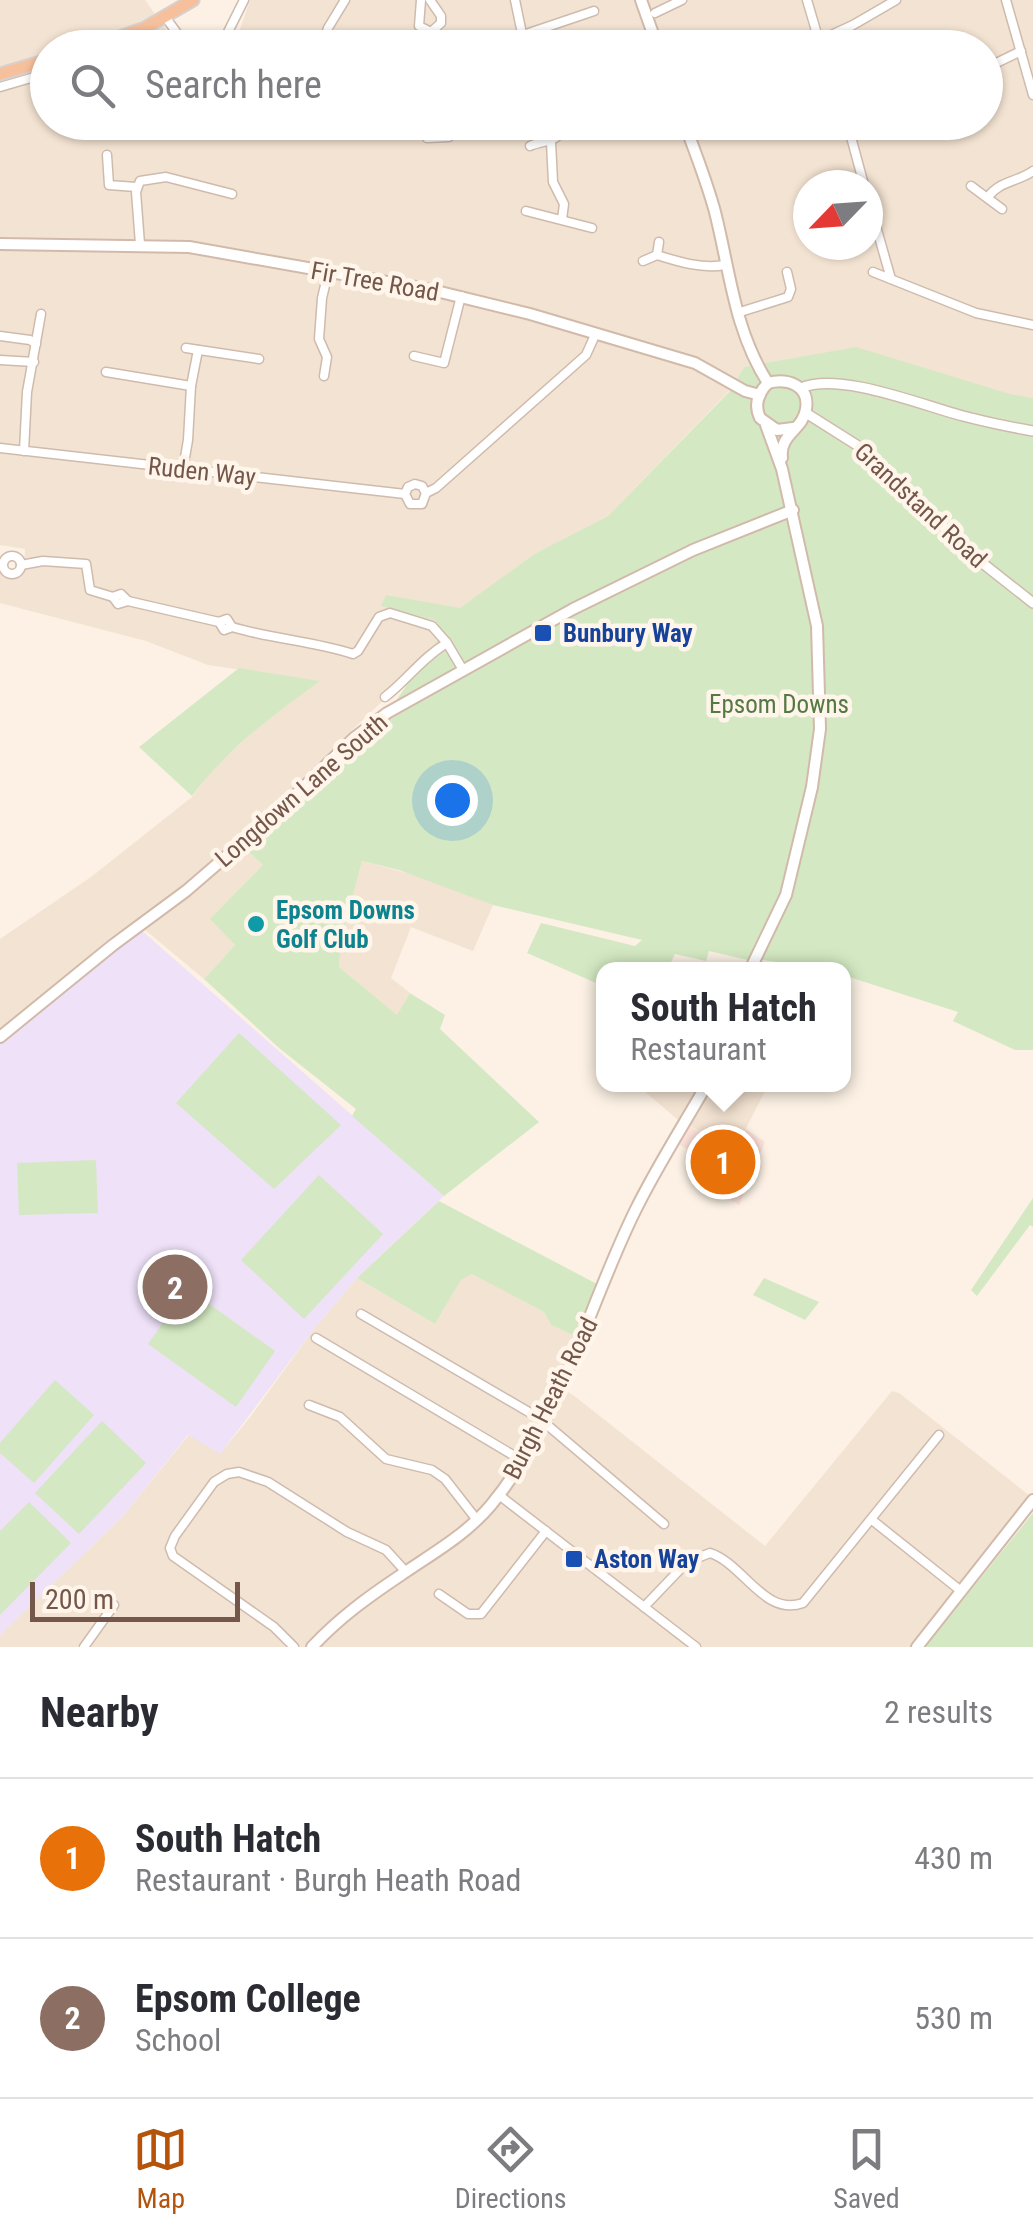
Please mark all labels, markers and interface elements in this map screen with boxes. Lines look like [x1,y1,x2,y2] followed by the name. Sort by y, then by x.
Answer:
[30,30,1003,140] search box
[65,58,120,113] icon: search
[145,63,322,107] text: Search here
[793,170,883,260] north arrow
[309,256,441,307] street label: Fir Tree Road
[849,437,993,574] street label: Grandstand Road
[147,451,257,492] street label: Ruden Way
[563,619,693,648] place label: Bunbury Way
[532,622,554,644] marker: Bunbury Way
[709,690,849,719] park label: Epsom Downs
[209,708,393,873] street label: Longdown Lane South
[427,775,478,826] your location
[276,896,415,954] place label: Epsom Downs Golf Club
[245,913,267,935] marker: Epsom Downs Golf Club
[596,962,851,1092] popup
[630,986,817,1030] text: South Hatch
[630,1030,767,1068] text: Restaurant
[690,1124,756,1200] pin: 1
[142,1250,208,1324] pin: 2
[497,1312,604,1484] street label: Burgh Heath Road
[594,1545,699,1574] place label: Aston Way
[563,1548,585,1570] marker: Aston Way
[30,1577,240,1622] scale bar
[45,1583,114,1616] text: 200 m
[40,1688,159,1737] text: Nearby
[884,1693,993,1731] text: 2 results
[135,1817,321,1861] text: South Hatch
[64,1839,81,1877] text: 1
[914,1839,993,1877] text: 430 m
[135,1861,521,1899] text: Restaurant · Burgh Heath Road
[135,1977,361,2021] text: Epsom College
[64,1999,81,2037] text: 2
[914,1999,993,2037] text: 530 m
[135,2021,221,2059] text: School
[133,2122,188,2215] tab: Map
[455,2122,567,2215] tab: Directions
[833,2122,900,2215] tab: Saved

